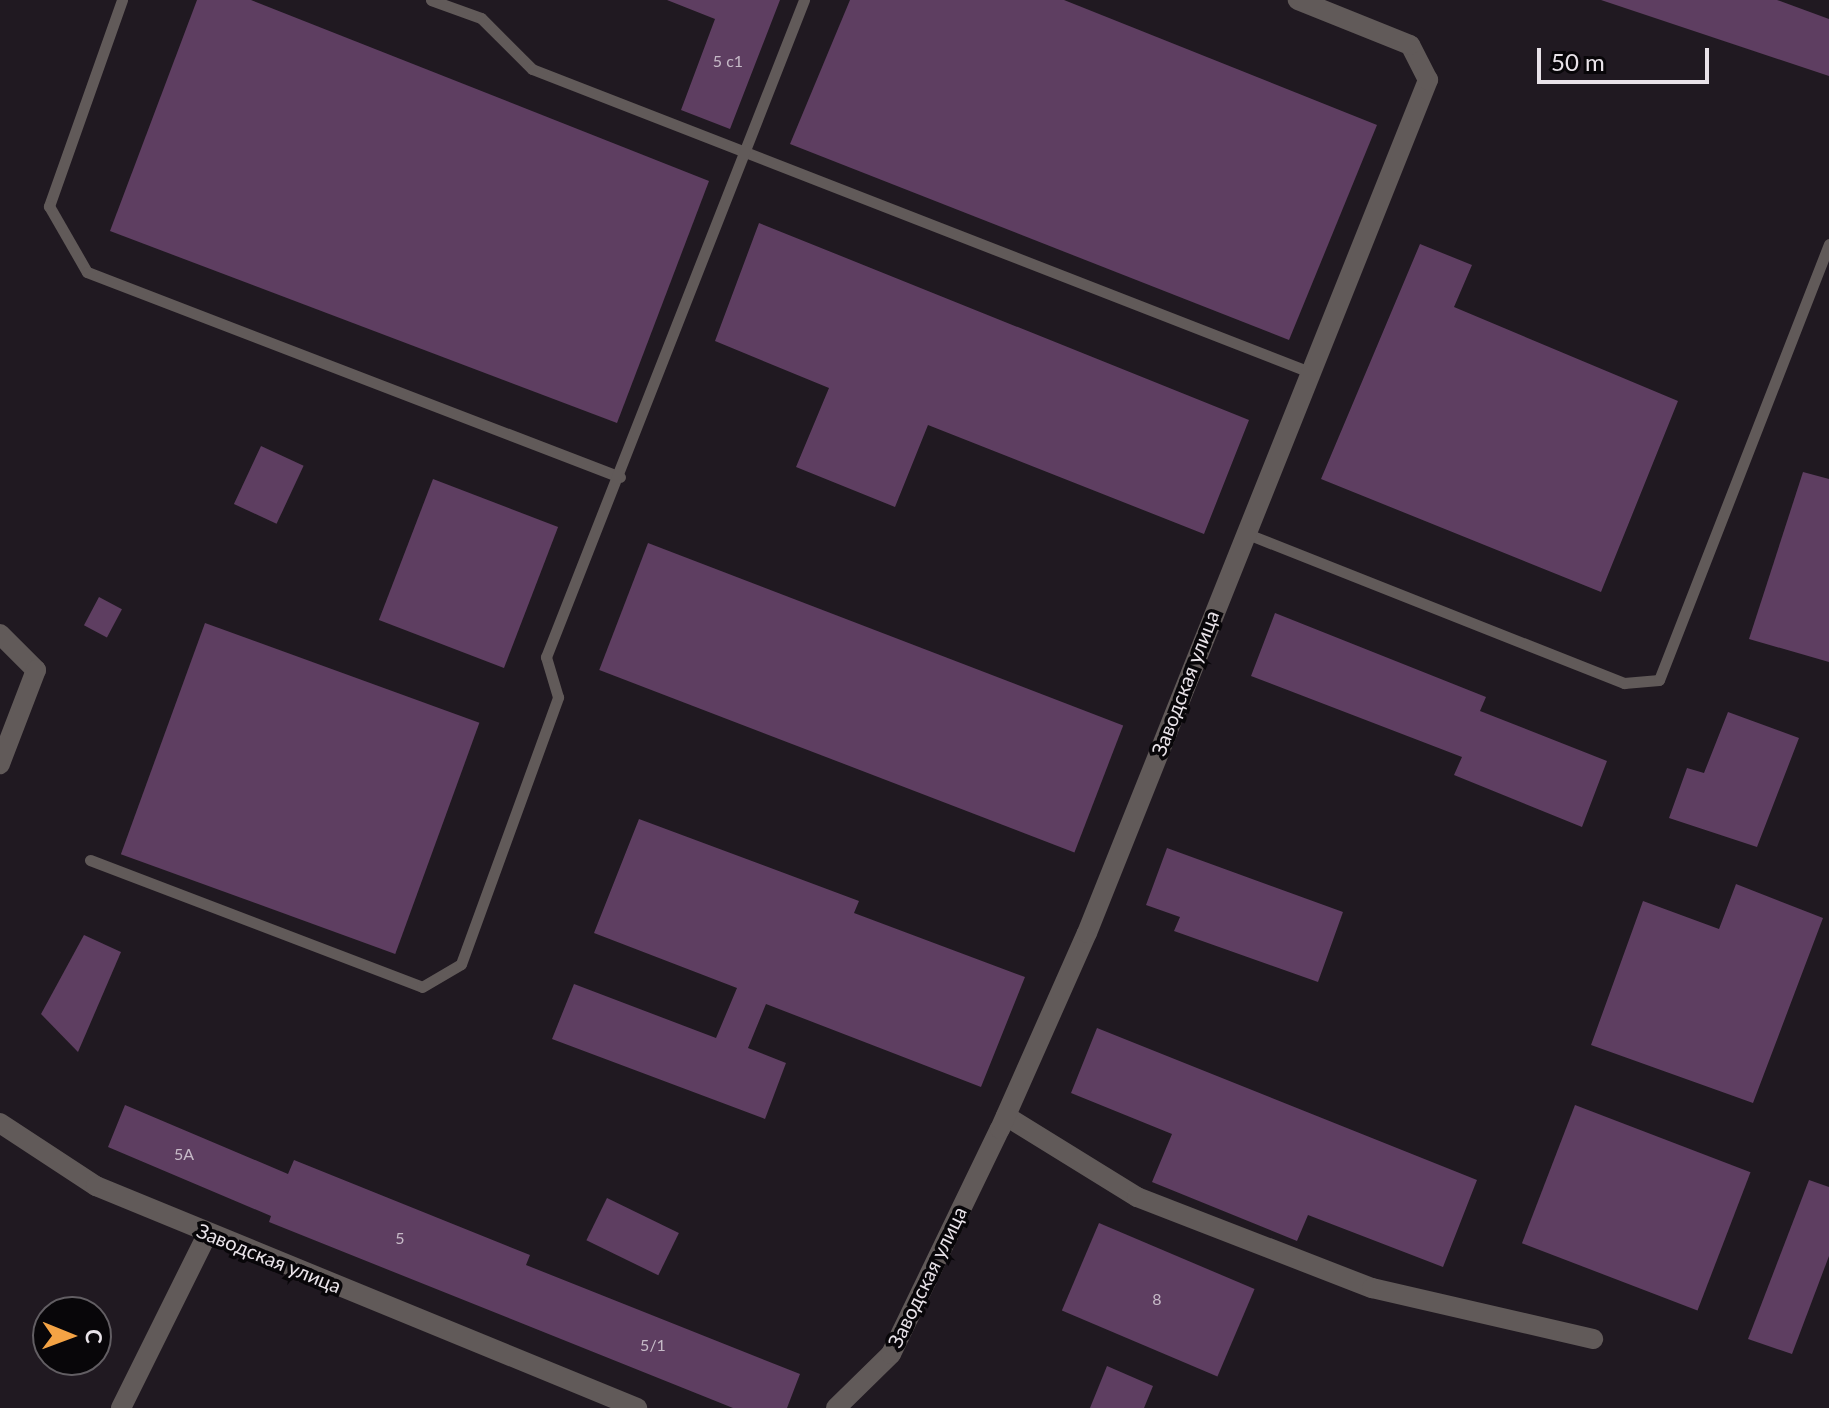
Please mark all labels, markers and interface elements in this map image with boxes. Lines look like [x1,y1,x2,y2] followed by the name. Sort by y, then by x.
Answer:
[1541,32,1713,82] scale bar
[1551,47,1605,76] text: 50 m
[713,51,743,71] house number: 5 с1
[1146,607,1224,759] street label: Заводская улица
[174,1144,194,1164] house number: 5А
[882,1203,972,1351] street label: Заводская улица
[193,1218,345,1298] street label: Заводская улица
[395,1228,405,1248] house number: 5
[1152,1289,1162,1309] house number: 8
[32,1296,112,1376] north arrow
[81,1329,108,1344] text: С
[640,1335,666,1355] house number: 5/1

